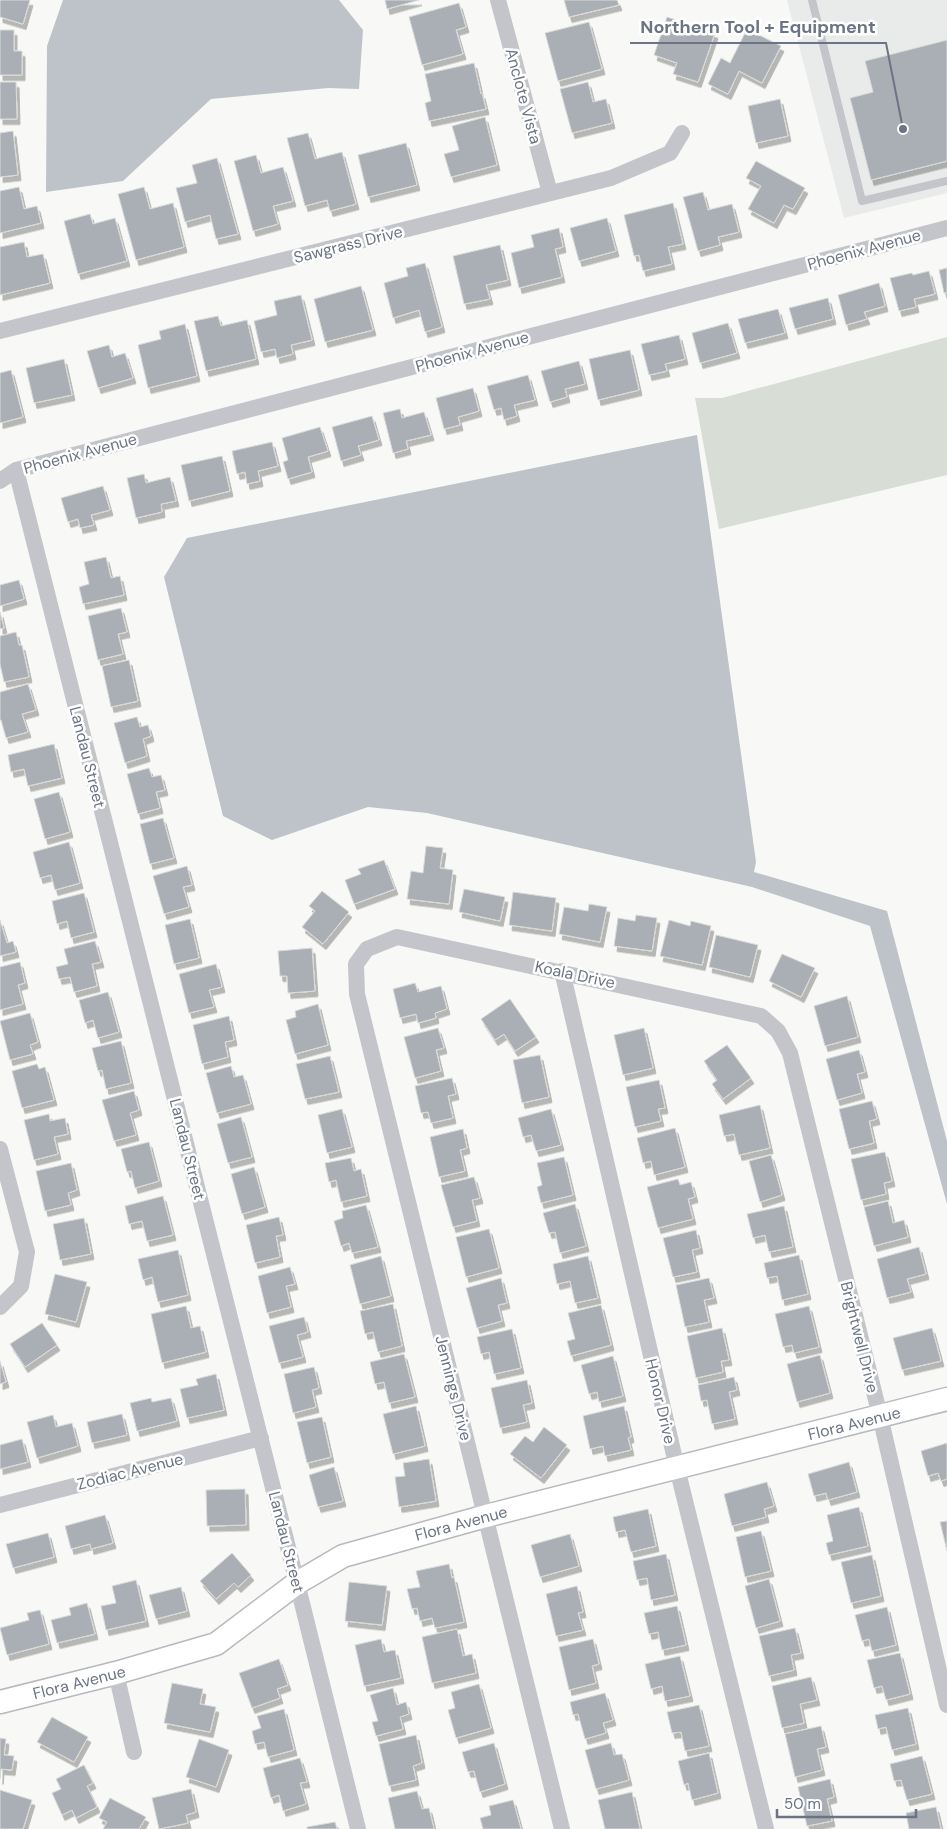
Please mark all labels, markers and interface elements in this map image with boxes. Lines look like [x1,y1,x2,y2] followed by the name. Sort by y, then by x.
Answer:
[630,10,886,43] callout: Northern Tool + Equipment
[640,15,876,39] text: Northern Tool + Equipment
[501,46,546,146] street label: Anclote Vista
[291,221,405,268] street label: Sawgrass Drive
[805,224,923,275] street label: Phoenix Avenue
[413,326,531,377] street label: Phoenix Avenue
[21,428,139,479] street label: Phoenix Avenue
[65,704,110,810] street label: Landau Street
[533,956,617,993] street label: Koala Drive
[165,1096,210,1202] street label: Landau Street
[836,1279,884,1395] street label: Brightwell Drive
[430,1333,477,1443] street label: Jennings Drive
[640,1356,681,1446] street label: Honor Drive
[806,1402,903,1445] street label: Flora Avenue
[75,1448,185,1495] street label: Zodiac Avenue
[264,1489,309,1595] street label: Landau Street
[413,1501,510,1546] street label: Flora Avenue
[31,1661,128,1704] street label: Flora Avenue
[777,1786,916,1818] scale bar
[784,1794,821,1814] text: 50 m

